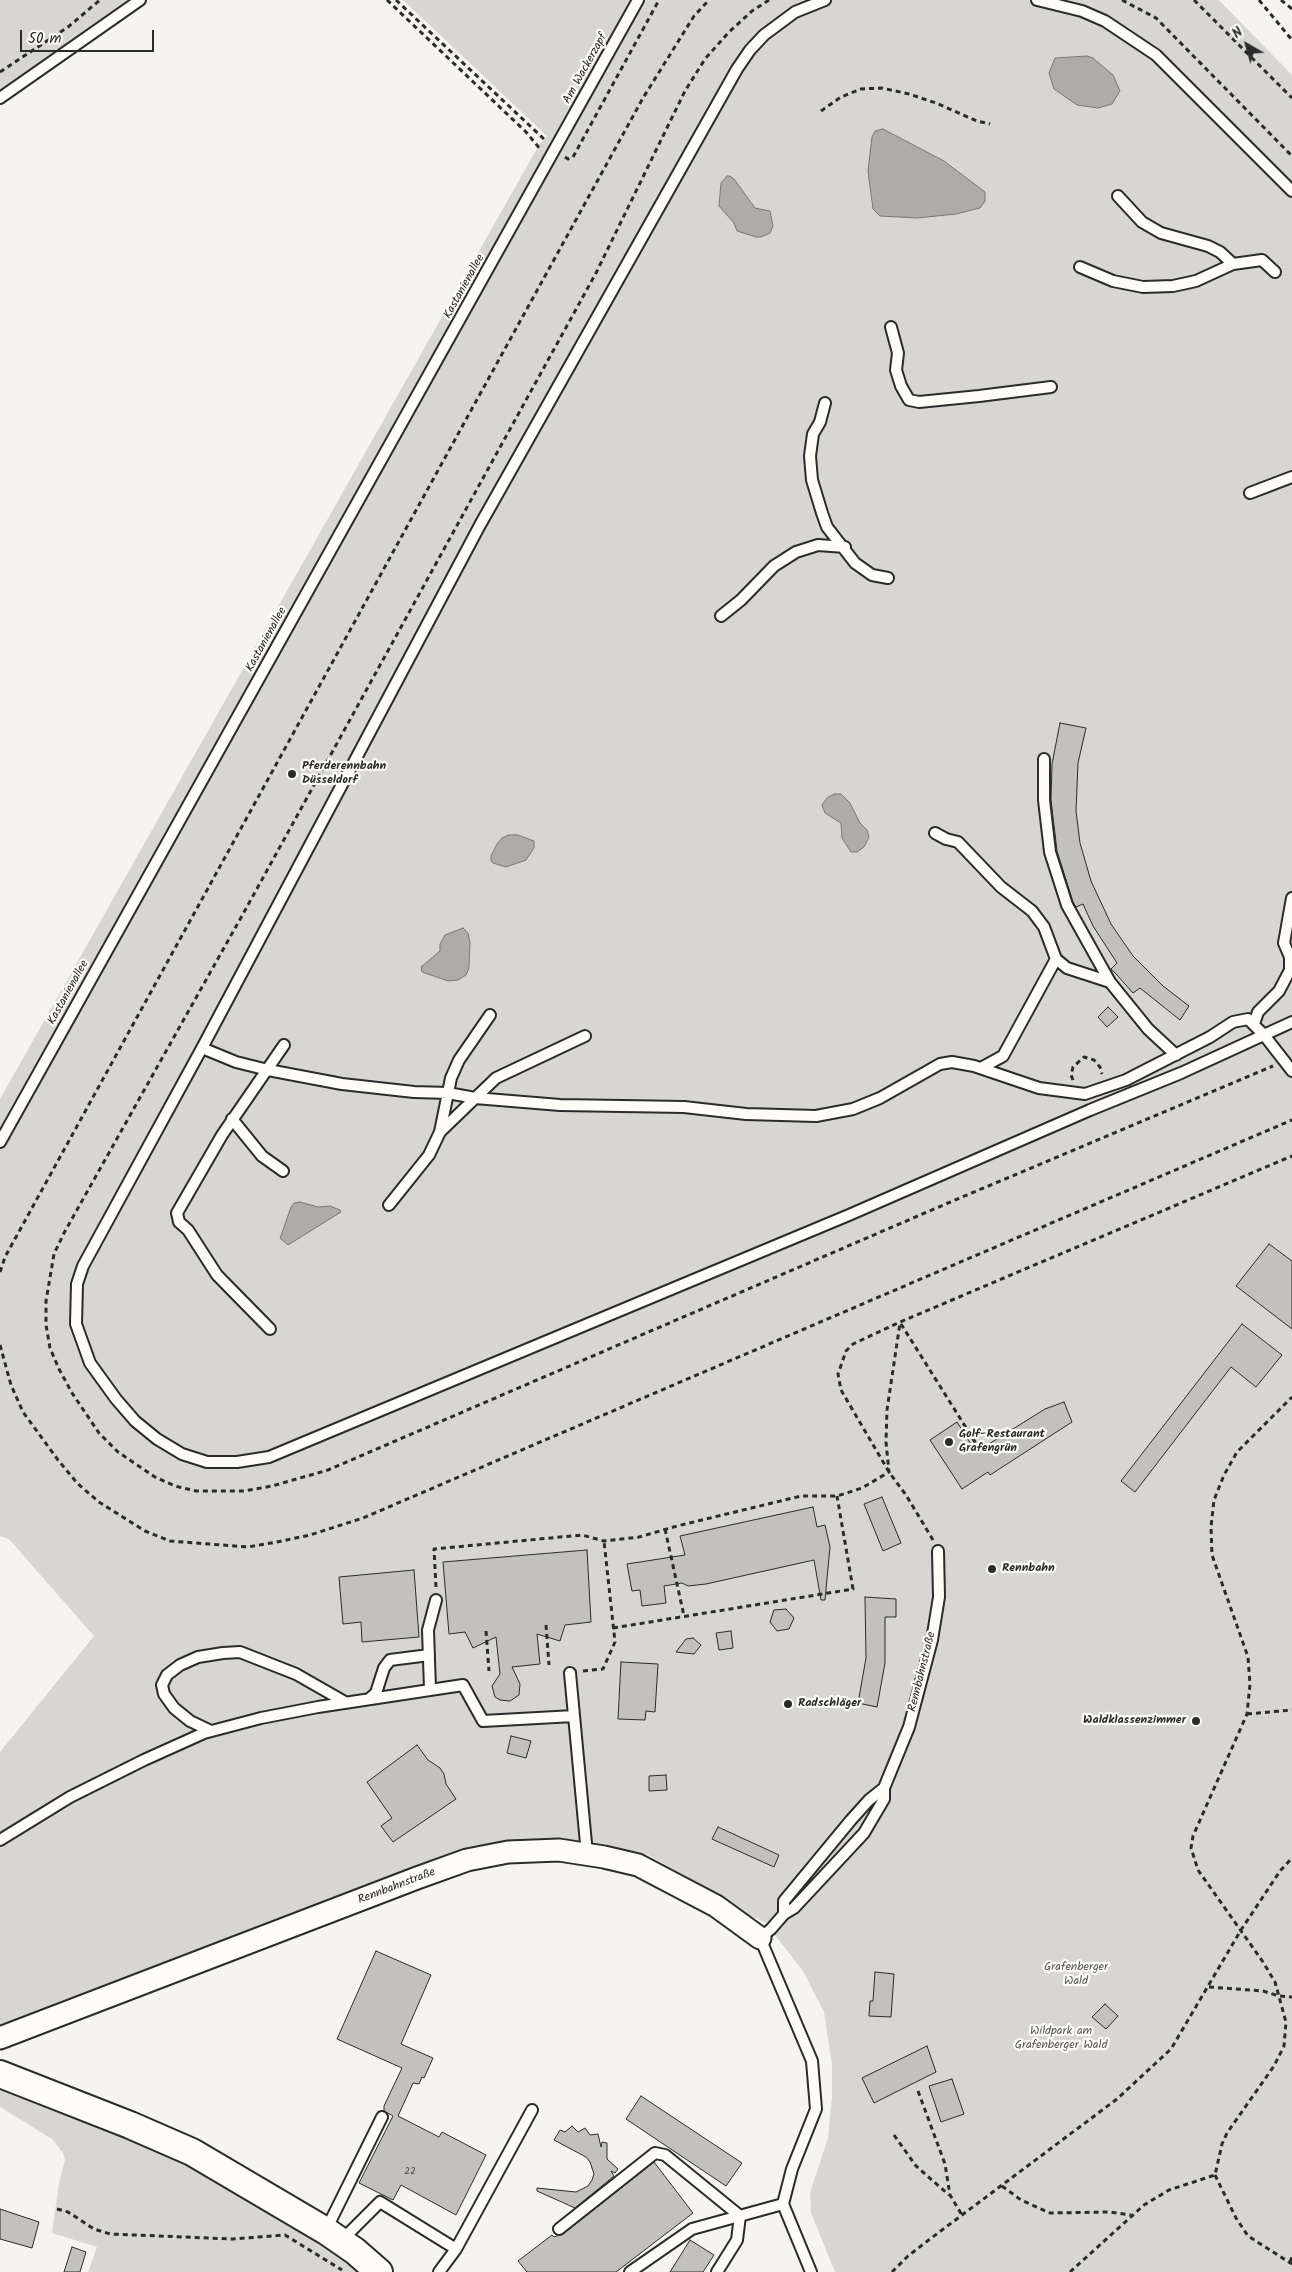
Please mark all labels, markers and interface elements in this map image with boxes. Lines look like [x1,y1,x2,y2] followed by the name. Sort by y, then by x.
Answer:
[22,20,156,52] scale bar
[1222,20,1272,70] north arrow
[1228,22,1248,45] text: N
[28,27,62,51] text: 50 m
[561,31,611,107] street label: Am Wackerzapf
[441,252,489,322] street label: Kastanienallee
[243,605,291,675] street label: Kastanienallee
[302,760,386,788] place label: Pferderennbahn Düsseldorf
[286,768,298,780] marker: Pferderennbahn Düsseldorf
[45,958,93,1028] street label: Kastanienallee
[959,1428,1045,1456] place label: Golf-Restaurant Grafengrün
[943,1436,955,1448] marker: Golf-Restaurant Grafengrün
[1002,1562,1055,1576] place label: Rennbahn
[986,1563,998,1575] marker: Rennbahn
[906,1631,940,1713] street label: Rennbahnstraße
[798,1697,861,1711] place label: Radschläger
[782,1698,794,1710] marker: Radschläger
[1083,1714,1186,1728] place label: Waldklassenzimmer
[1190,1715,1202,1727] marker: Waldklassenzimmer
[356,1866,438,1908] street label: Rennbahnstraße
[1044,1961,1108,1989] park label: Grafenberger Wald
[1015,2025,1107,2053] park label: Wildpark am Grafenberger Wald
[404,2166,416,2178] house number: 22

